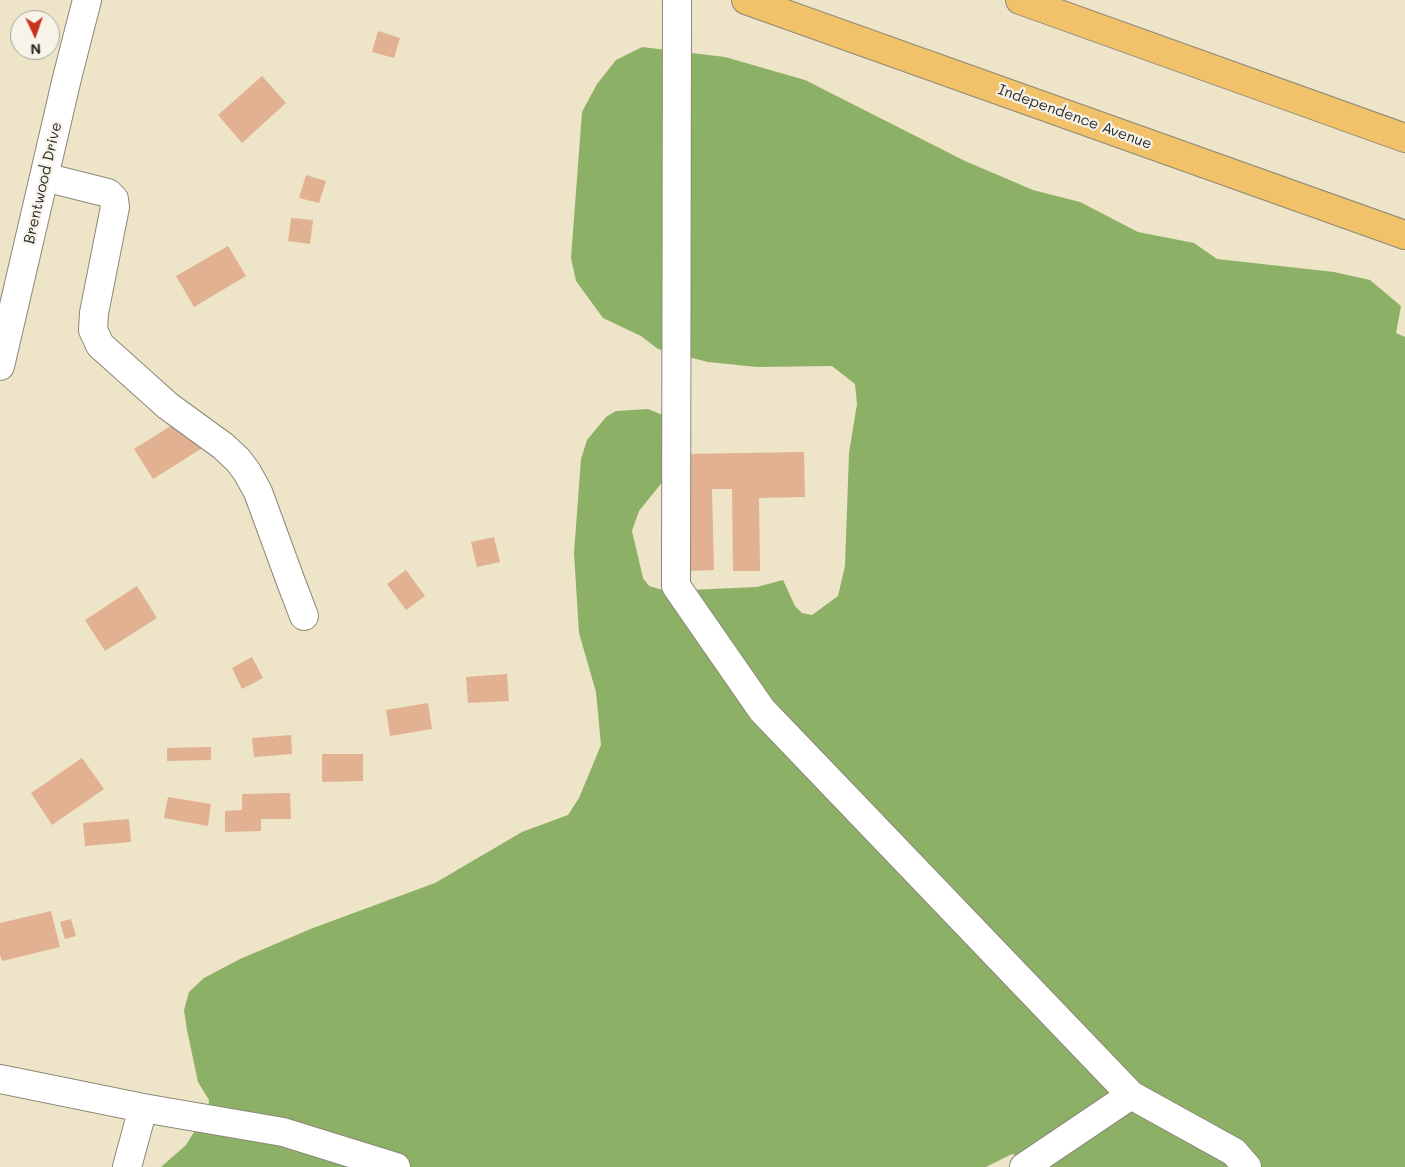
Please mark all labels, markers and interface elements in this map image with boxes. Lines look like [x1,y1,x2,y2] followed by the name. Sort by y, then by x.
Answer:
[10,10,60,60] north arrow
[30,40,42,59] text: N
[996,81,1154,153] street label: Independence Avenue
[20,120,66,246] street label: Brentwood Drive

